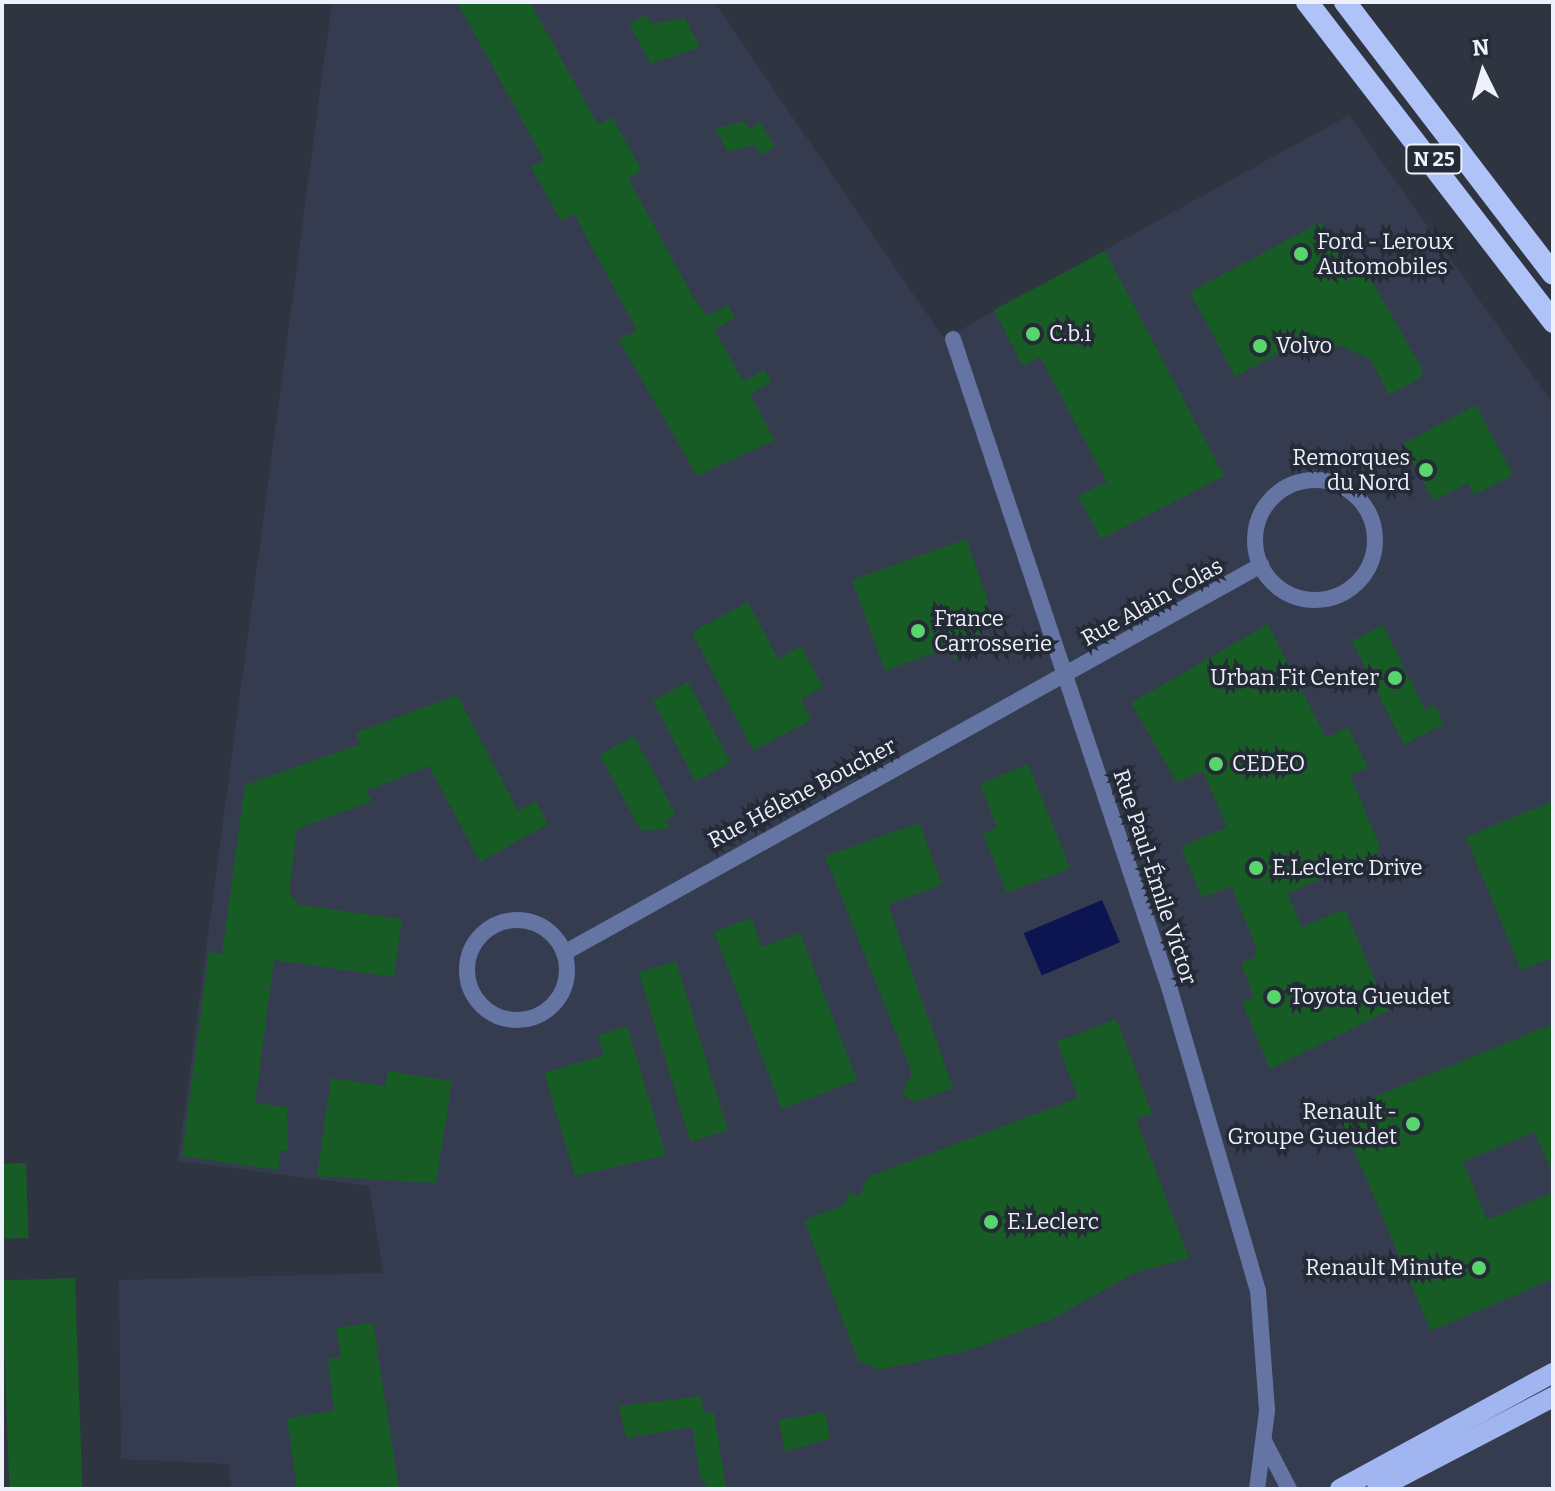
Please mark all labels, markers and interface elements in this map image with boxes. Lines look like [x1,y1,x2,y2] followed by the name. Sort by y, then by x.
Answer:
[1443,32,1523,112] north arrow
[1471,33,1490,62] text: N
[1404,143,1464,175] road number: N 25
[1317,228,1454,280] place label: Ford - Leroux Automobiles
[1292,245,1310,263] marker: Ford - Leroux Automobiles
[1049,321,1091,347] place label: C.b.i
[1024,325,1042,343] marker: C.b.i
[1276,333,1332,359] place label: Volvo
[1251,337,1269,355] marker: Volvo
[1292,444,1410,496] place label: Remorques du Nord
[1417,461,1435,479] marker: Remorques du Nord
[1077,552,1227,652] street label: Rue Alain Colas
[934,605,1052,656] place label: France Carrosserie
[909,622,927,640] marker: France Carrosserie
[1210,665,1379,691] place label: Urban Fit Center
[1386,669,1404,687] marker: Urban Fit Center
[704,732,900,854] street label: Rue Hélène Boucher
[1232,751,1305,777] place label: CEDEO
[1207,755,1225,773] marker: CEDEO
[1108,766,1202,988] street label: Rue Paul-Émile Victor
[1272,855,1423,881] place label: E.Leclerc Drive
[1247,859,1265,877] marker: E.Leclerc Drive
[1290,984,1450,1010] place label: Toyota Gueudet
[1265,988,1283,1006] marker: Toyota Gueudet
[1227,1098,1397,1150] place label: Renault - Groupe Gueudet
[1404,1115,1422,1133] marker: Renault - Groupe Gueudet
[1007,1209,1099,1235] place label: E.Leclerc
[982,1213,1000,1231] marker: E.Leclerc
[1305,1255,1463,1281] place label: Renault Minute
[1470,1259,1488,1277] marker: Renault Minute

